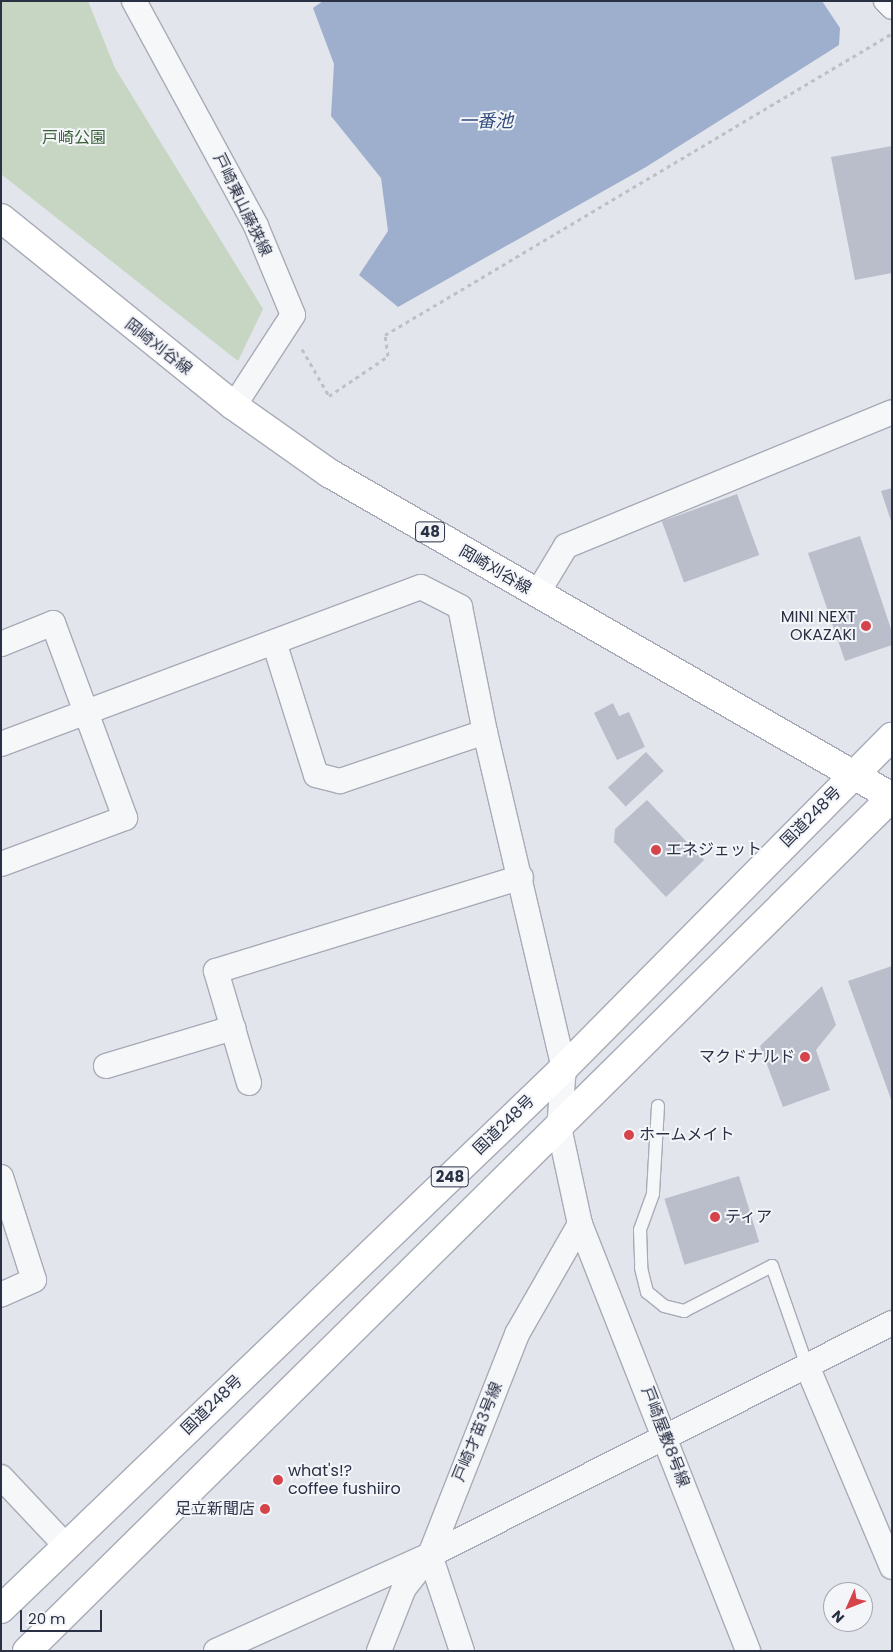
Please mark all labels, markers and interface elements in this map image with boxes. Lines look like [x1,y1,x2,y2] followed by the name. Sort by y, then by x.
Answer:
[459,110,513,132] water label: 一番池
[42,128,106,148] park label: 戸崎公園
[209,150,275,260] street label: 戸崎東山藤狭線
[121,315,195,379] street label: 岡崎刈谷線
[415,520,445,544] road number: 48
[456,542,534,598] street label: 岡崎刈谷線
[781,607,856,645] place label: MINI NEXT OKAZAKI
[860,620,872,632] marker: MINI NEXT OKAZAKI
[777,783,845,851] street label: 国道248号
[666,840,762,860] place label: エネジェット
[650,844,662,856] marker: エネジェット
[699,1047,795,1067] place label: マクドナルド
[799,1051,811,1063] marker: マクドナルド
[470,1091,538,1159] street label: 国道248号
[639,1125,735,1145] place label: ホームメイト
[623,1129,635,1141] marker: ホームメイト
[430,1164,470,1190] road number: 248
[725,1207,773,1227] place label: ティア
[709,1211,721,1223] marker: ティア
[178,1371,246,1439] street label: 国道248号
[449,1380,507,1484] street label: 戸崎才苗3号線
[637,1384,693,1490] street label: 戸崎屋敷8号線
[288,1461,401,1499] place label: what's!? coffee fushiiro
[272,1474,284,1486] marker: what's!? coffee fushiiro
[175,1499,255,1519] place label: 足立新聞店
[259,1503,271,1515] marker: 足立新聞店
[823,1582,873,1632] north arrow
[22,1600,105,1632] scale bar
[827,1606,849,1627] text: N
[28,1608,66,1629] text: 20 m

